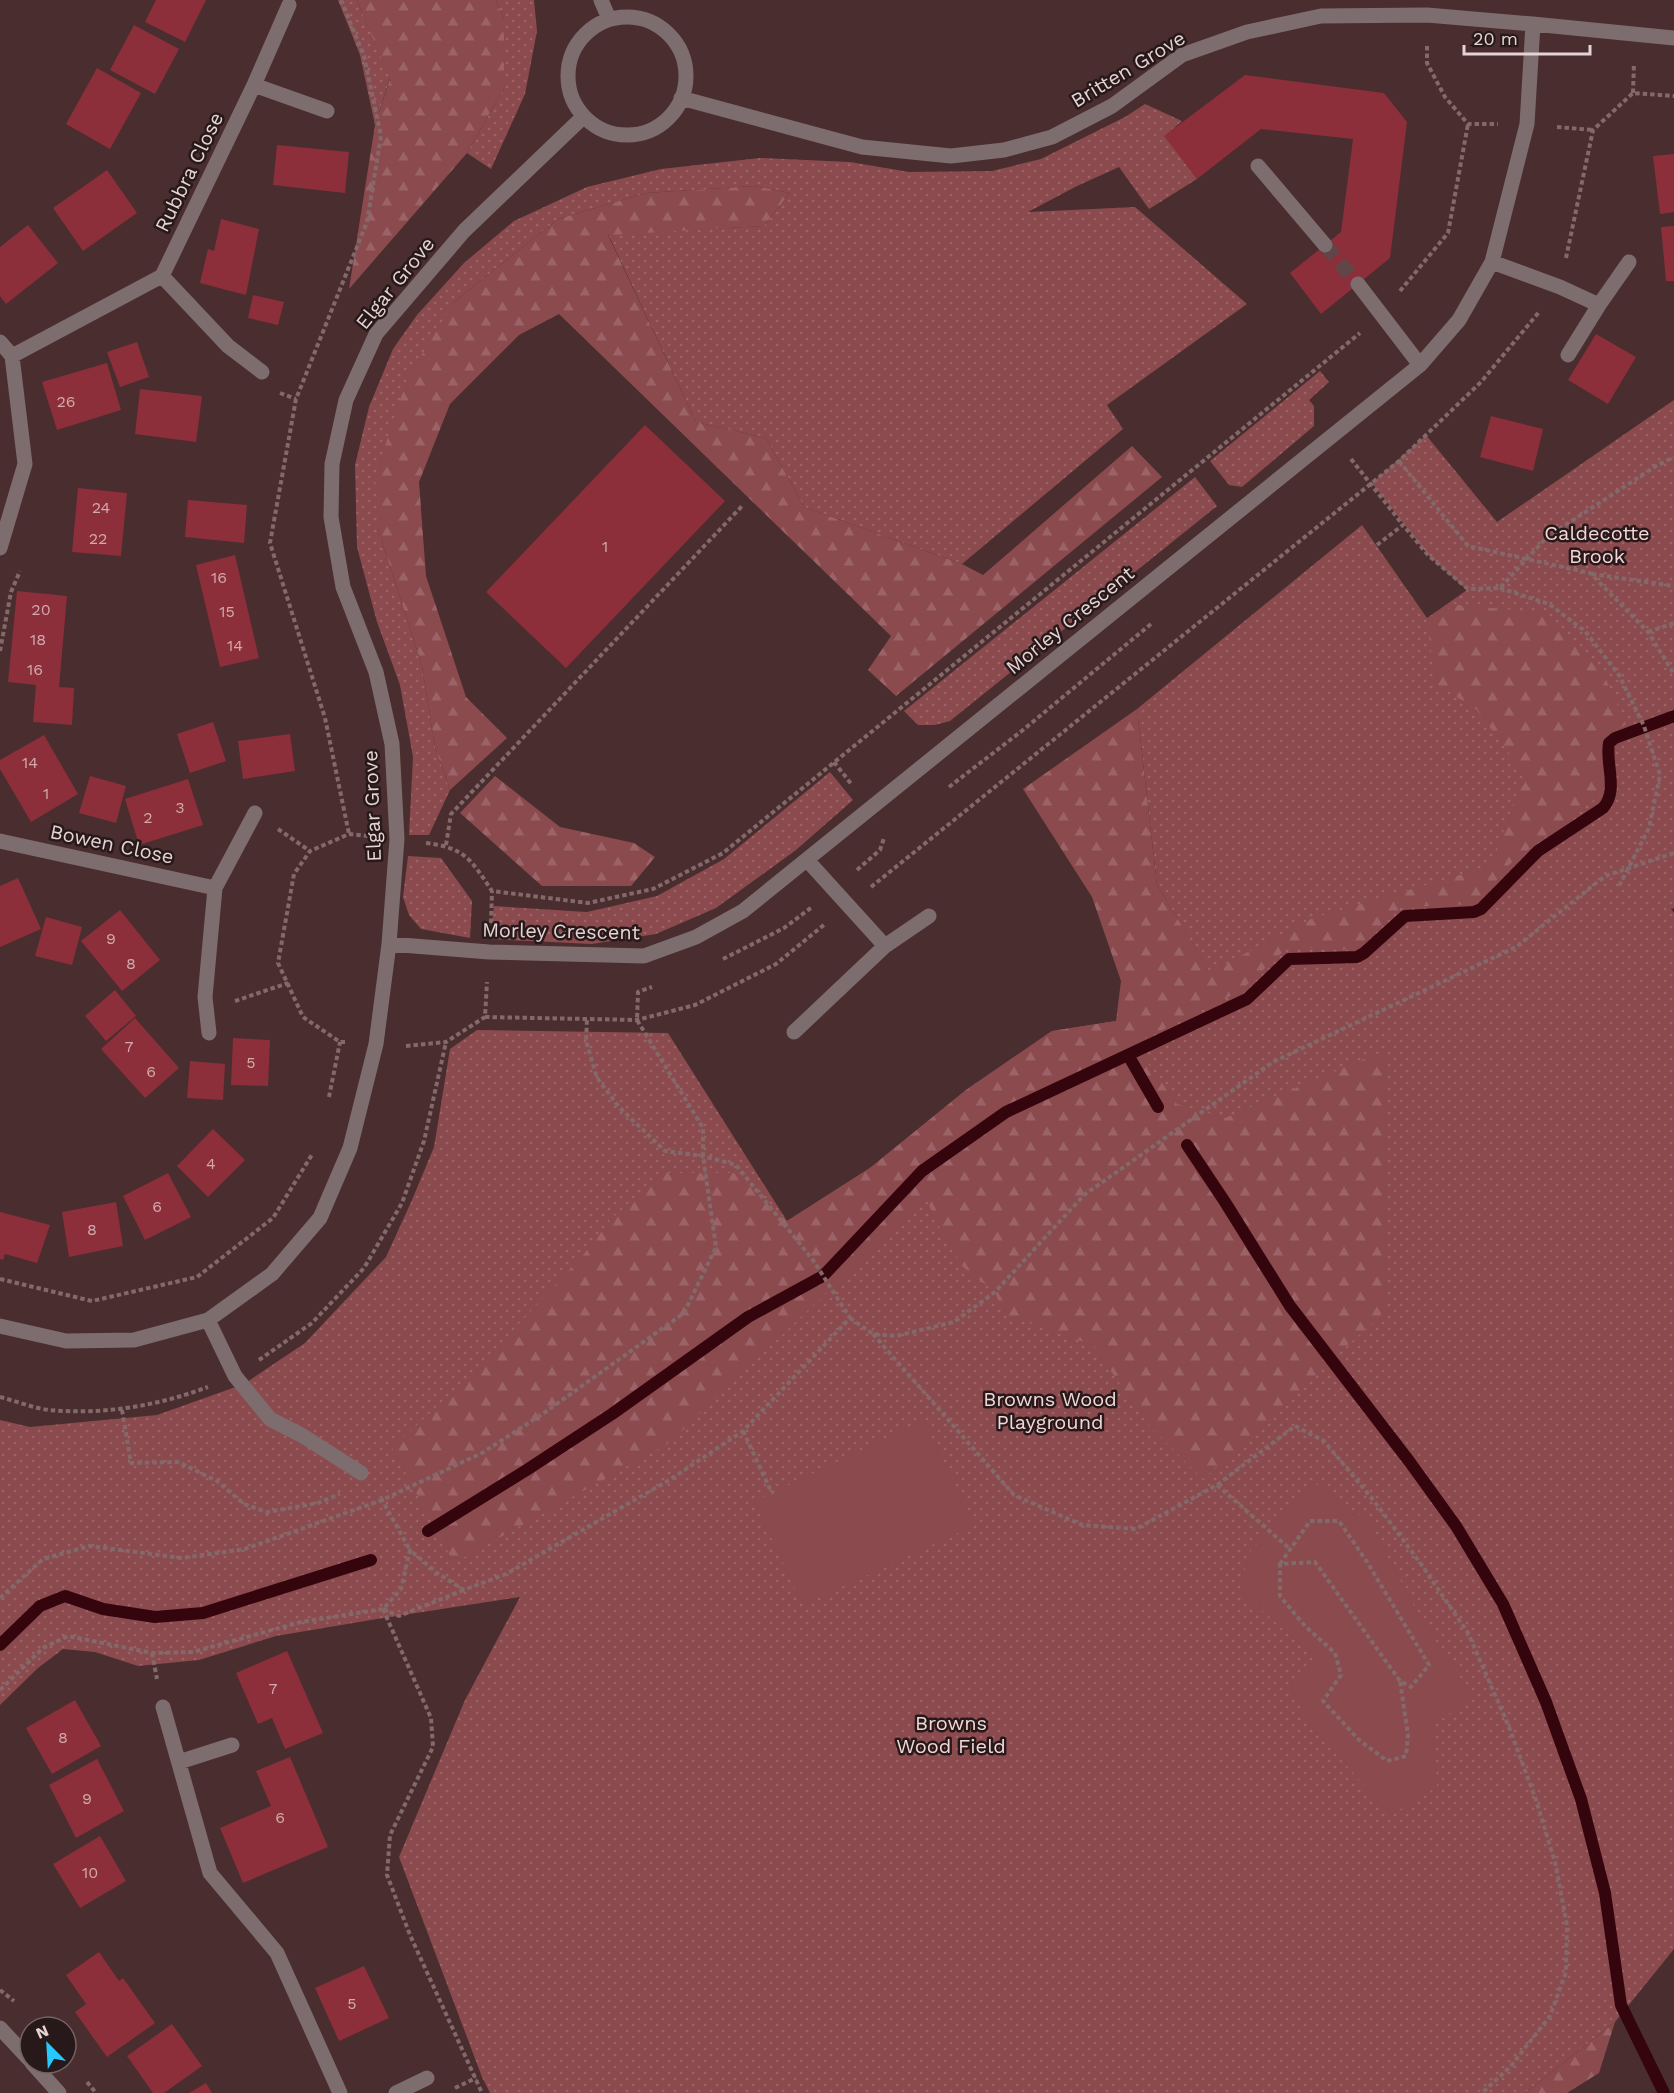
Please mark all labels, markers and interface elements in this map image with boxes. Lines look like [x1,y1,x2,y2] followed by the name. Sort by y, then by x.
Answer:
[1464,18,1590,56] scale bar
[1067,25,1189,113] street label: Britten Grove
[1473,28,1518,49] text: 20 m
[150,108,228,236] street label: Rubbra Close
[351,232,439,334] street label: Elgar Grove
[56,392,76,411] house number: 26
[92,498,111,517] house number: 24
[1544,521,1650,568] park label: Caldecotte Brook
[89,529,107,548] house number: 22
[602,537,608,556] house number: 1
[1001,561,1139,679] street label: Morley Crescent
[211,568,227,587] house number: 16
[31,600,51,619] house number: 20
[219,602,235,621] house number: 15
[30,630,46,649] house number: 18
[227,636,243,655] house number: 14
[27,660,43,679] house number: 16
[358,750,386,862] street label: Elgar Grove
[22,753,38,772] house number: 14
[43,784,49,803] house number: 1
[175,798,185,817] house number: 3
[143,808,153,827] house number: 2
[48,819,176,869] street label: Bowen Close
[482,918,641,944] street label: Morley Crescent
[106,929,116,948] house number: 9
[126,954,136,973] house number: 8
[125,1037,134,1056] house number: 7
[246,1053,256,1072] house number: 5
[146,1062,156,1081] house number: 6
[206,1154,216,1173] house number: 4
[152,1197,162,1216] house number: 6
[87,1220,97,1239] house number: 8
[983,1387,1117,1434] park label: Browns Wood Playground
[269,1679,278,1698] house number: 7
[896,1711,1006,1758] park label: Browns Wood Field
[58,1728,68,1747] house number: 8
[82,1789,92,1808] house number: 9
[275,1808,285,1827] house number: 6
[82,1863,98,1882] house number: 10
[347,1994,357,2013] house number: 5
[18,2015,78,2075] north arrow
[33,2021,51,2043] text: N

